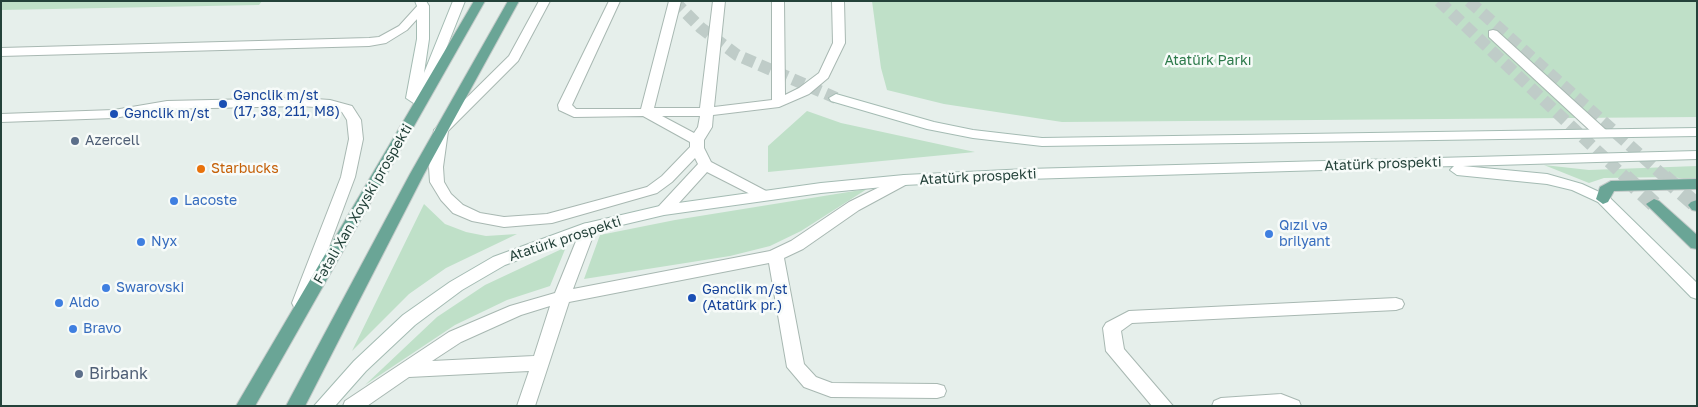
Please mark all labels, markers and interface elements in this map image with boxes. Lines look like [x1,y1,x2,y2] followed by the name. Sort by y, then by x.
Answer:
[1164,53,1252,69] park label: Atatürk Parkı
[233,88,340,120] place label: Gənclik m/st (17, 38, 211, M8)
[217,98,229,110] marker: Gənclik m/st (17, 38, 211, M8)
[124,106,210,122] place label: Gənclik m/st
[108,108,120,120] marker: Gənclik m/st
[310,121,416,287] street label: Fətəli Xan Xoyski prospekti
[85,133,140,149] place label: Azercell
[69,135,81,147] marker: Azercell
[1324,154,1442,174] street label: Atatürk prospekti
[211,161,279,177] place label: Starbucks
[195,163,207,175] marker: Starbucks
[919,166,1037,188] street label: Atatürk prospekti
[184,193,237,209] place label: Lacoste
[168,195,180,207] marker: Lacoste
[507,213,623,265] street label: Atatürk prospekti
[1279,218,1330,250] place label: Qızıl və brilyant
[1263,228,1275,240] marker: Qızıl və brilyant
[151,234,177,250] place label: Nyx
[135,236,147,248] marker: Nyx
[116,280,184,296] place label: Swarovski
[100,282,112,294] marker: Swarovski
[702,282,788,314] place label: Gənclik m/st (Atatürk pr.)
[686,292,698,304] marker: Gənclik m/st (Atatürk pr.)
[69,295,99,311] place label: Aldo
[53,297,65,309] marker: Aldo
[83,321,121,337] place label: Bravo
[67,323,79,335] marker: Bravo
[89,364,148,384] place label: Birbank
[73,368,85,380] marker: Birbank

